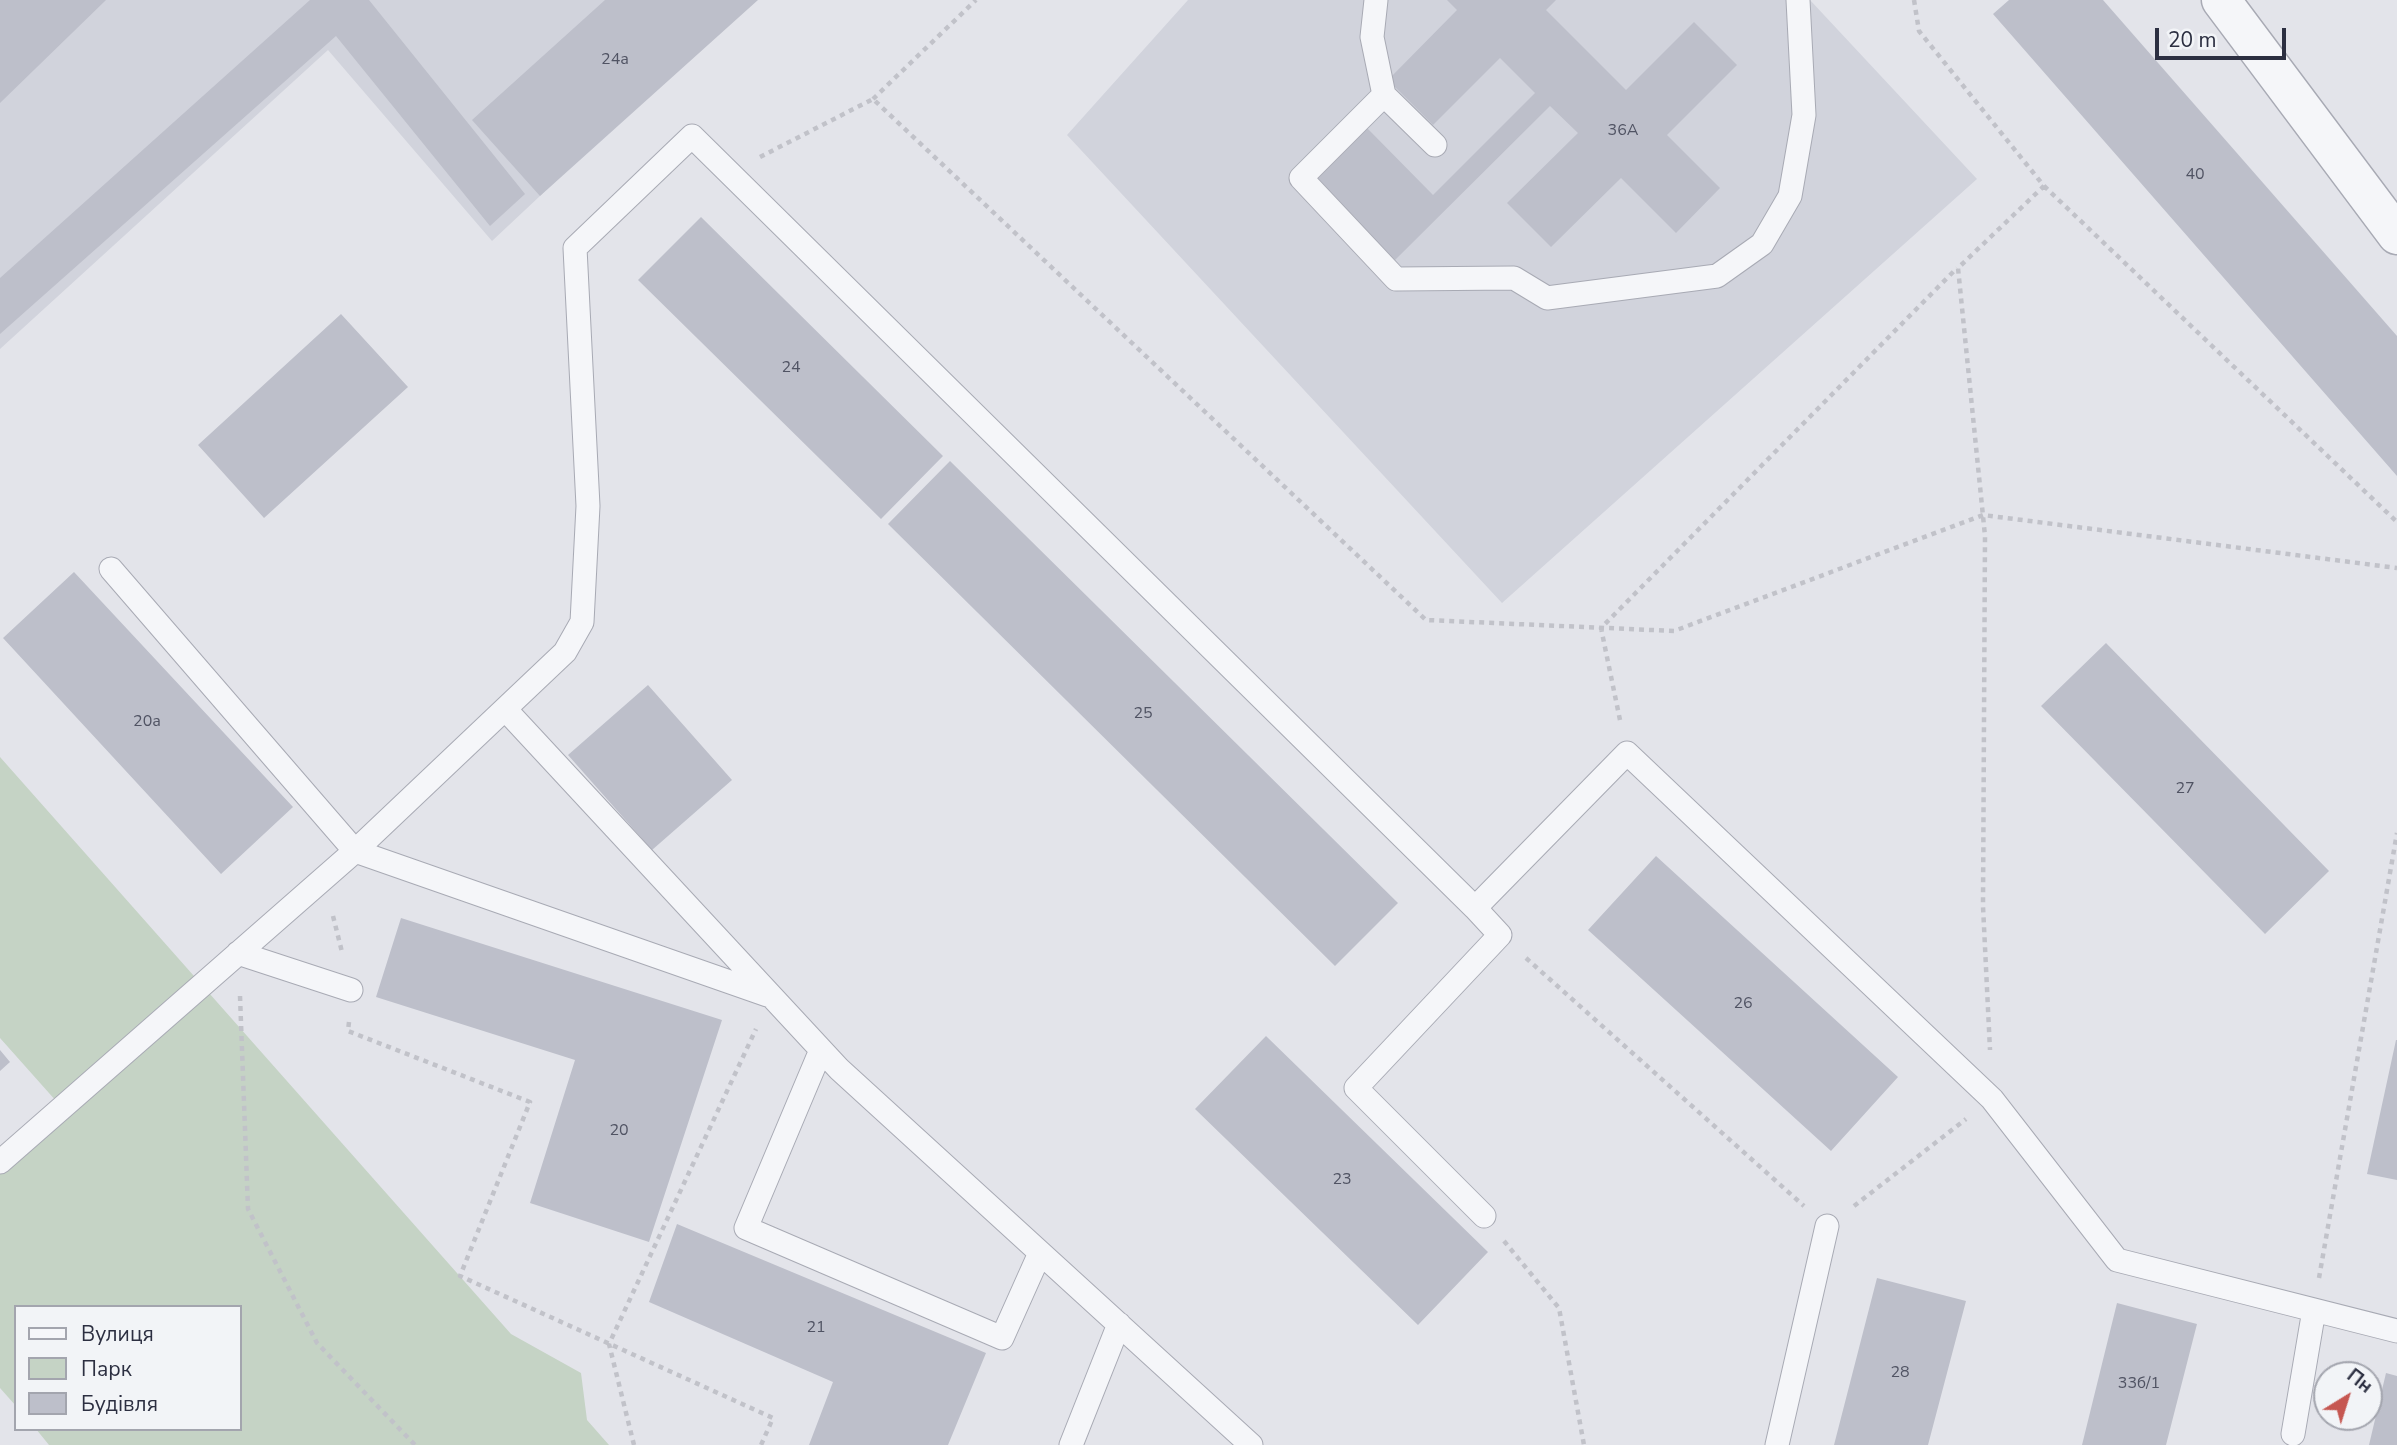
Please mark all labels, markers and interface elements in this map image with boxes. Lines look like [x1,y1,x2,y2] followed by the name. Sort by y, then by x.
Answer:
[2159,14,2290,58] scale bar
[2168,26,2217,54] text: 20 m
[601,50,629,70] house number: 24а
[1608,121,1638,141] house number: 36А
[2185,165,2205,185] house number: 40
[781,358,801,378] house number: 24
[1133,704,1153,724] house number: 25
[133,712,161,732] house number: 20а
[2175,779,2195,799] house number: 27
[1733,994,1753,1014] house number: 26
[609,1121,629,1141] house number: 20
[1332,1170,1352,1190] house number: 23
[14,1305,242,1431] legend
[806,1318,826,1338] house number: 21
[81,1320,154,1348] text: Вулиця
[81,1355,132,1383] text: Парк
[2313,1361,2383,1431] north arrow
[1890,1363,1910,1383] house number: 28
[2341,1363,2378,1399] text: Пн
[2118,1374,2160,1394] house number: 33б/1
[81,1390,158,1418] text: Будівля

